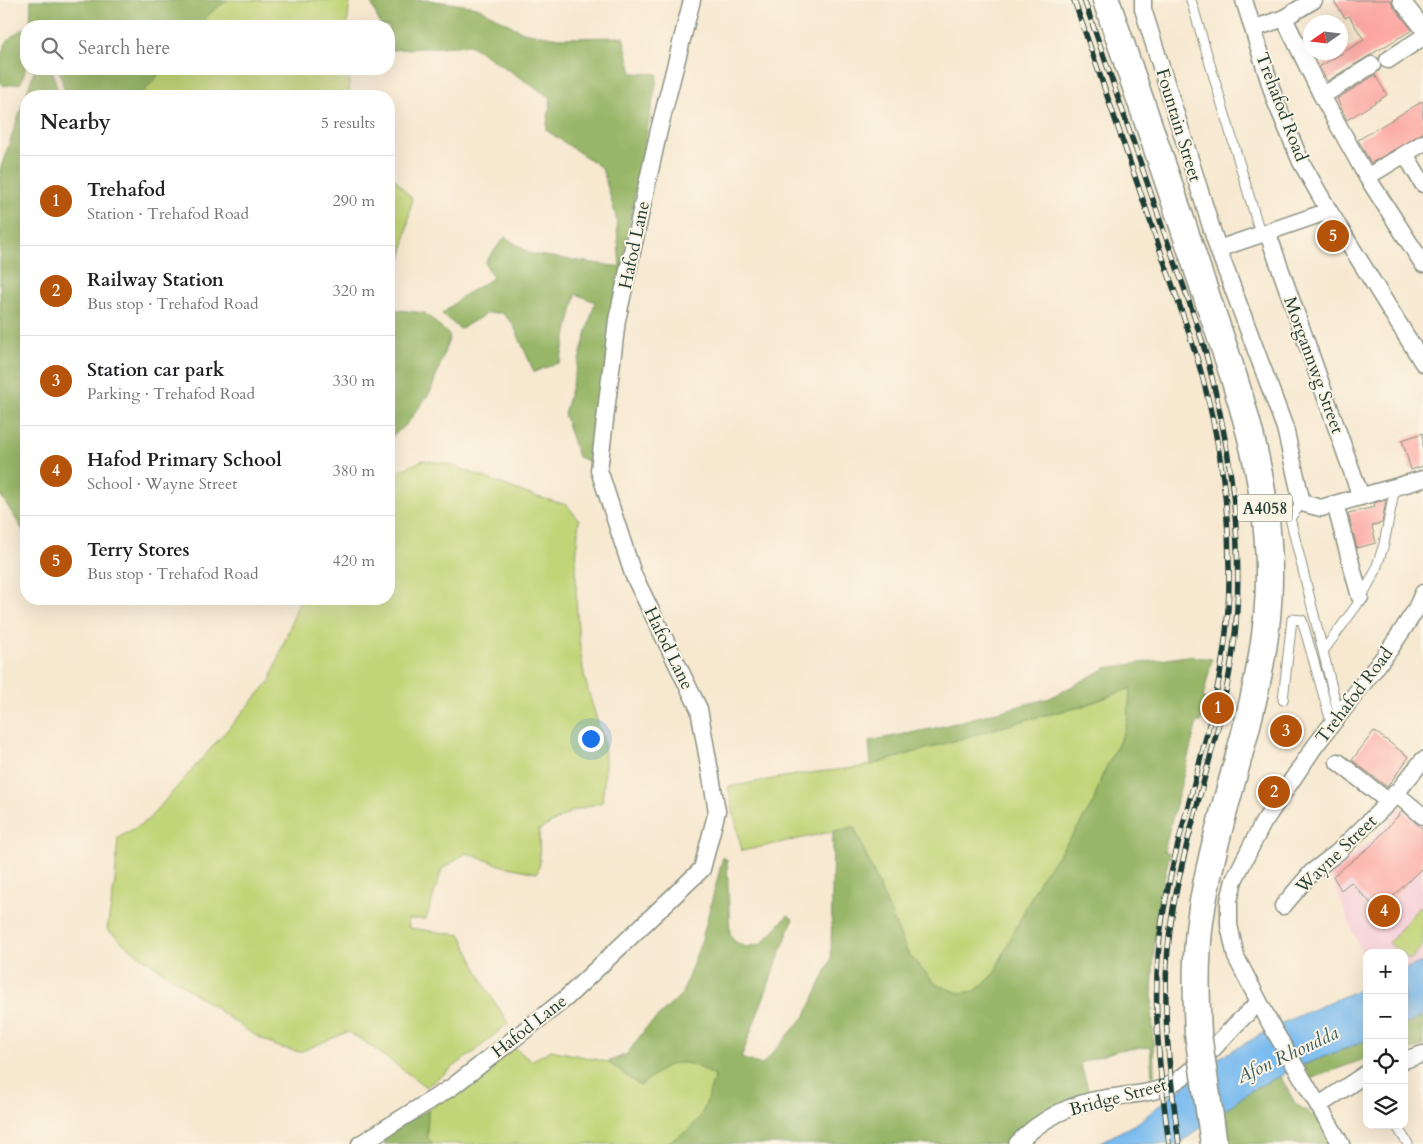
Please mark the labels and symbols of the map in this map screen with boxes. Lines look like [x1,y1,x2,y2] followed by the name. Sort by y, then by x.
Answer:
[1303,15,1348,60] north arrow
[1249,49,1314,166] street label: Trehafod Road
[1149,66,1208,185] street label: Fountain Street
[613,199,656,291] street label: Hafod Lane
[1317,217,1349,255] pin: 5
[1277,293,1350,438] street label: Morgannwg Street
[1238,494,1292,522] road number: A4058
[638,603,699,694] street label: Hafod Lane
[1310,642,1399,749] street label: Trehafod Road
[1202,689,1234,727] pin: 1
[1270,712,1302,750] pin: 3
[578,726,604,752] your location
[1258,773,1290,811] pin: 2
[1290,809,1383,900] street label: Wayne Street
[1368,892,1400,930] pin: 4
[486,989,572,1064] street label: Hafod Lane
[1231,1020,1343,1090] water label: Afon Rhondda
[1067,1072,1170,1122] street label: Bridge Street

